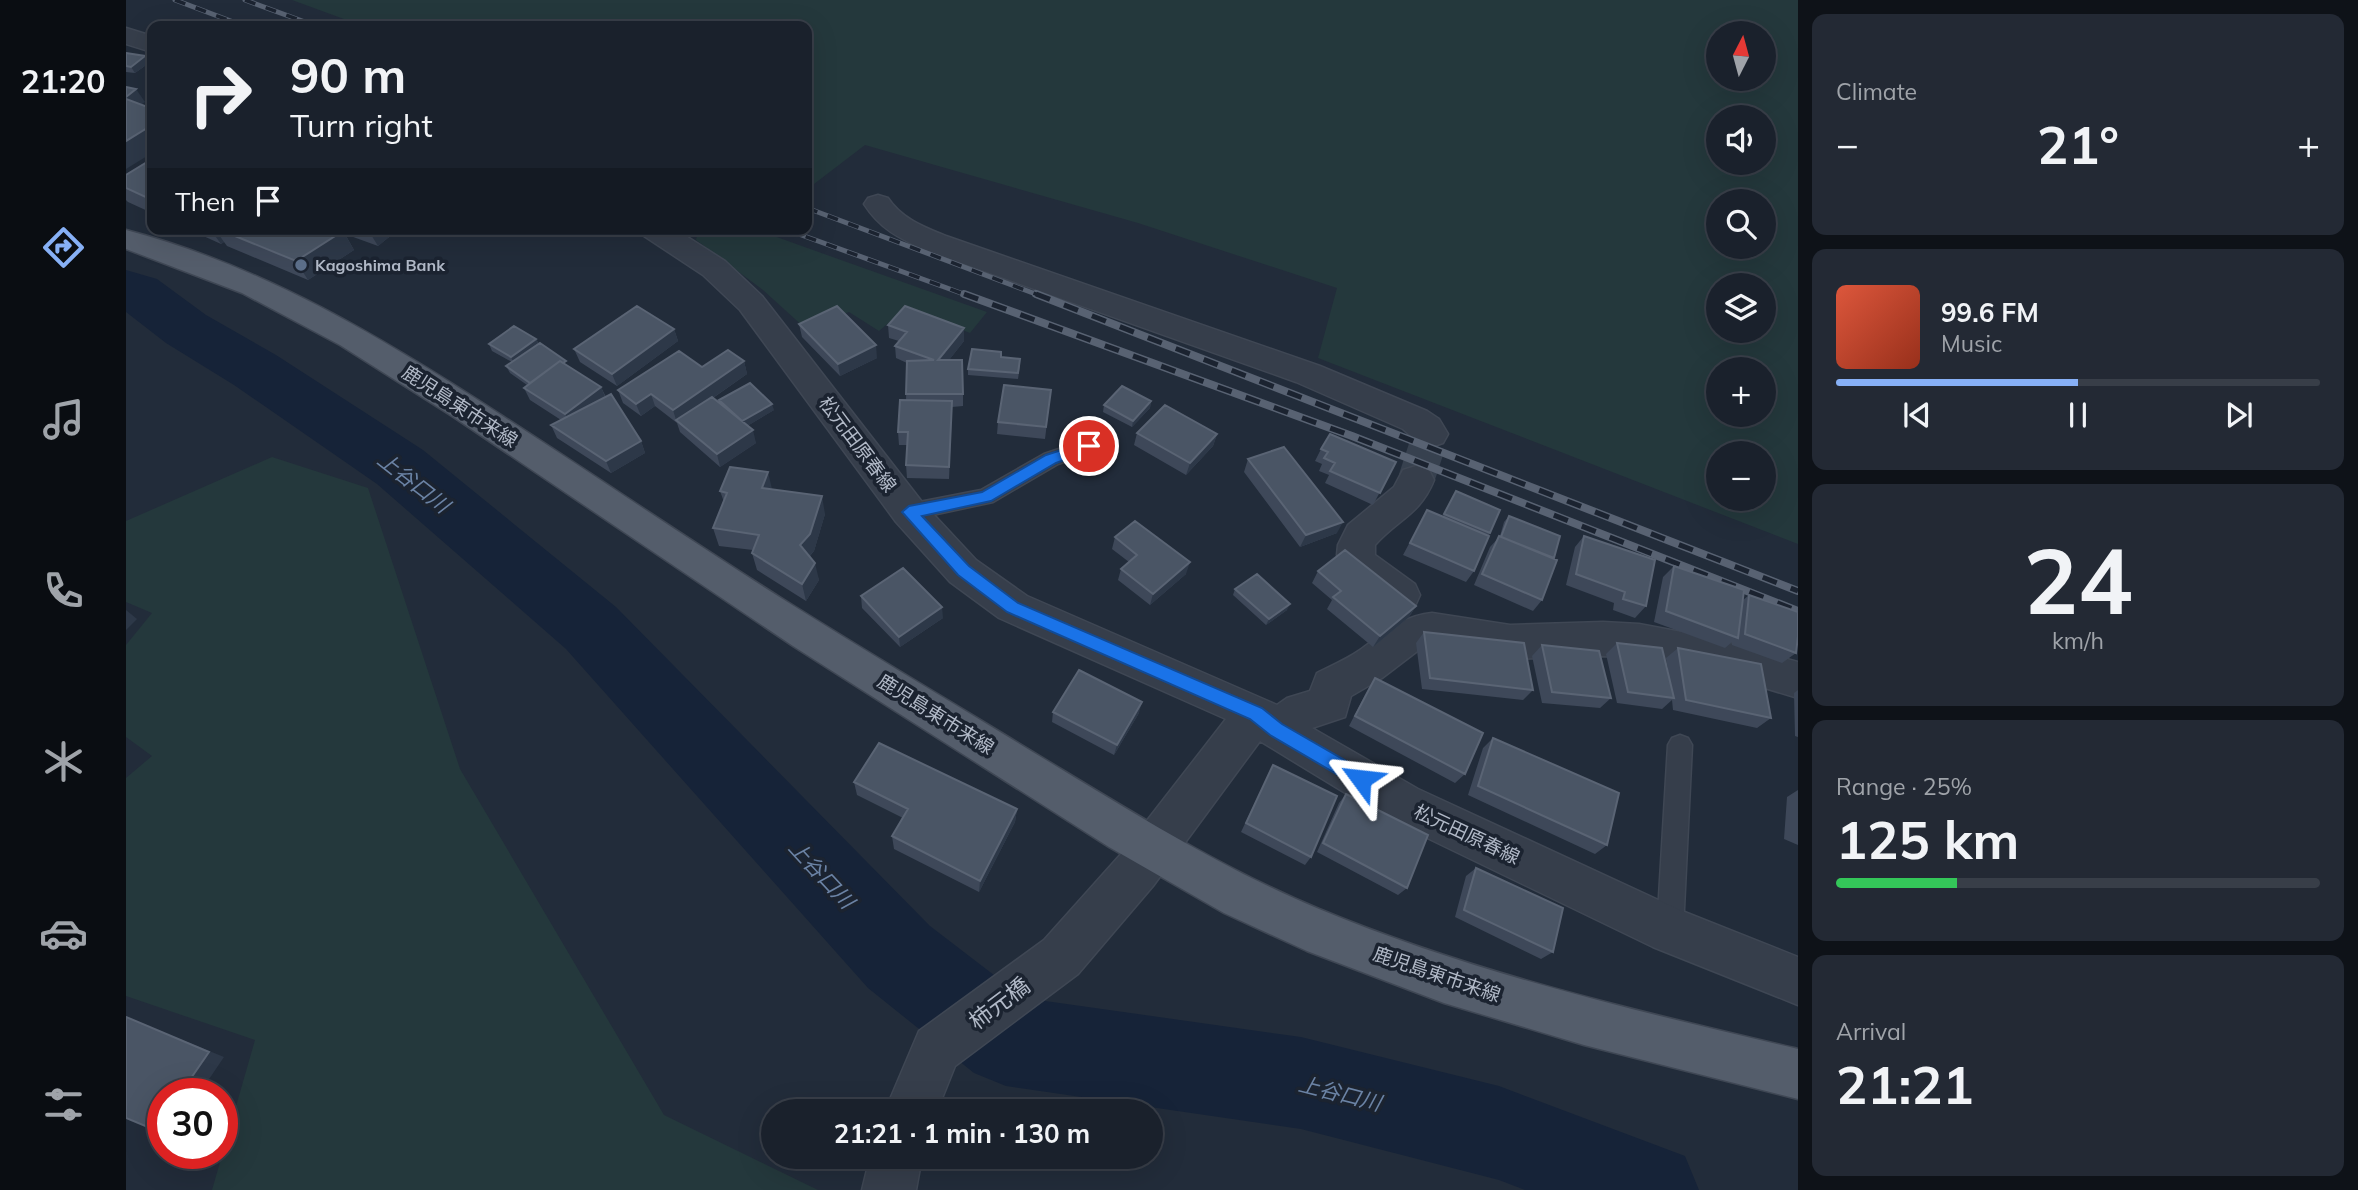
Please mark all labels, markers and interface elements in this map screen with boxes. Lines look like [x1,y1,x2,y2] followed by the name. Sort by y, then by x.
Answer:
[1706,21,1776,91] north arrow
[1706,21,1776,511] map controls
[290,44,406,105] text: 90 m
[175,49,266,140] icon: right
[21,61,105,101] text: 21:20
[1836,77,1917,106] text: Climate
[290,105,433,145] text: Turn right
[1706,105,1776,175] button: sound
[2037,112,2119,177] text: 21°
[1836,120,1859,168] text: −
[2297,120,2320,168] text: +
[249,182,287,220] icon: arrive
[175,185,235,218] text: Then
[1706,189,1776,259] button: search
[39,223,88,272] icon: directions
[315,255,446,275] place label: Kagoshima Bank
[293,257,309,273] marker: Kagoshima Bank
[1706,273,1776,343] button: layers
[1941,296,2039,329] text: 99.6 FM
[1941,329,2002,358] text: Music
[1706,357,1776,427] button: +
[398,360,522,452] street label: 鹿児島東市来線
[814,391,902,497] street label: 松元田原春線
[39,395,88,444] icon: music
[1898,396,1936,434] icon: previous
[2059,396,2097,434] icon: pause
[2220,396,2258,434] icon: next
[1059,416,1119,476] pin
[1070,427,1108,465] icon: arrive
[1706,441,1776,511] button: −
[373,446,457,519] water label: 上谷口川
[2023,523,2133,637] text: 24
[39,566,88,615] icon: phone
[2052,626,2104,655] text: km/h
[873,669,999,759] street label: 鹿児島東市来線
[39,737,88,786] icon: climate
[1324,742,1398,816] position arrow
[1836,772,1972,801] text: Range · 25%
[1410,799,1524,869] street label: 松元田原春線
[1836,807,2019,872] text: 125 km
[784,834,862,915] water label: 上谷口川
[39,909,88,958] icon: car
[1370,941,1504,1007] street label: 鹿児島東市来線
[963,971,1035,1035] street label: 柿元橋
[1836,1017,1906,1046] text: Arrival
[1836,1052,1974,1117] text: 21:21
[1296,1070,1386,1116] water label: 上谷口川
[147,1078,238,1169] speed limit sign: 30
[39,1080,88,1129] icon: filters
[834,1117,1090,1150] text: 21:21 · 1 min · 130 m

